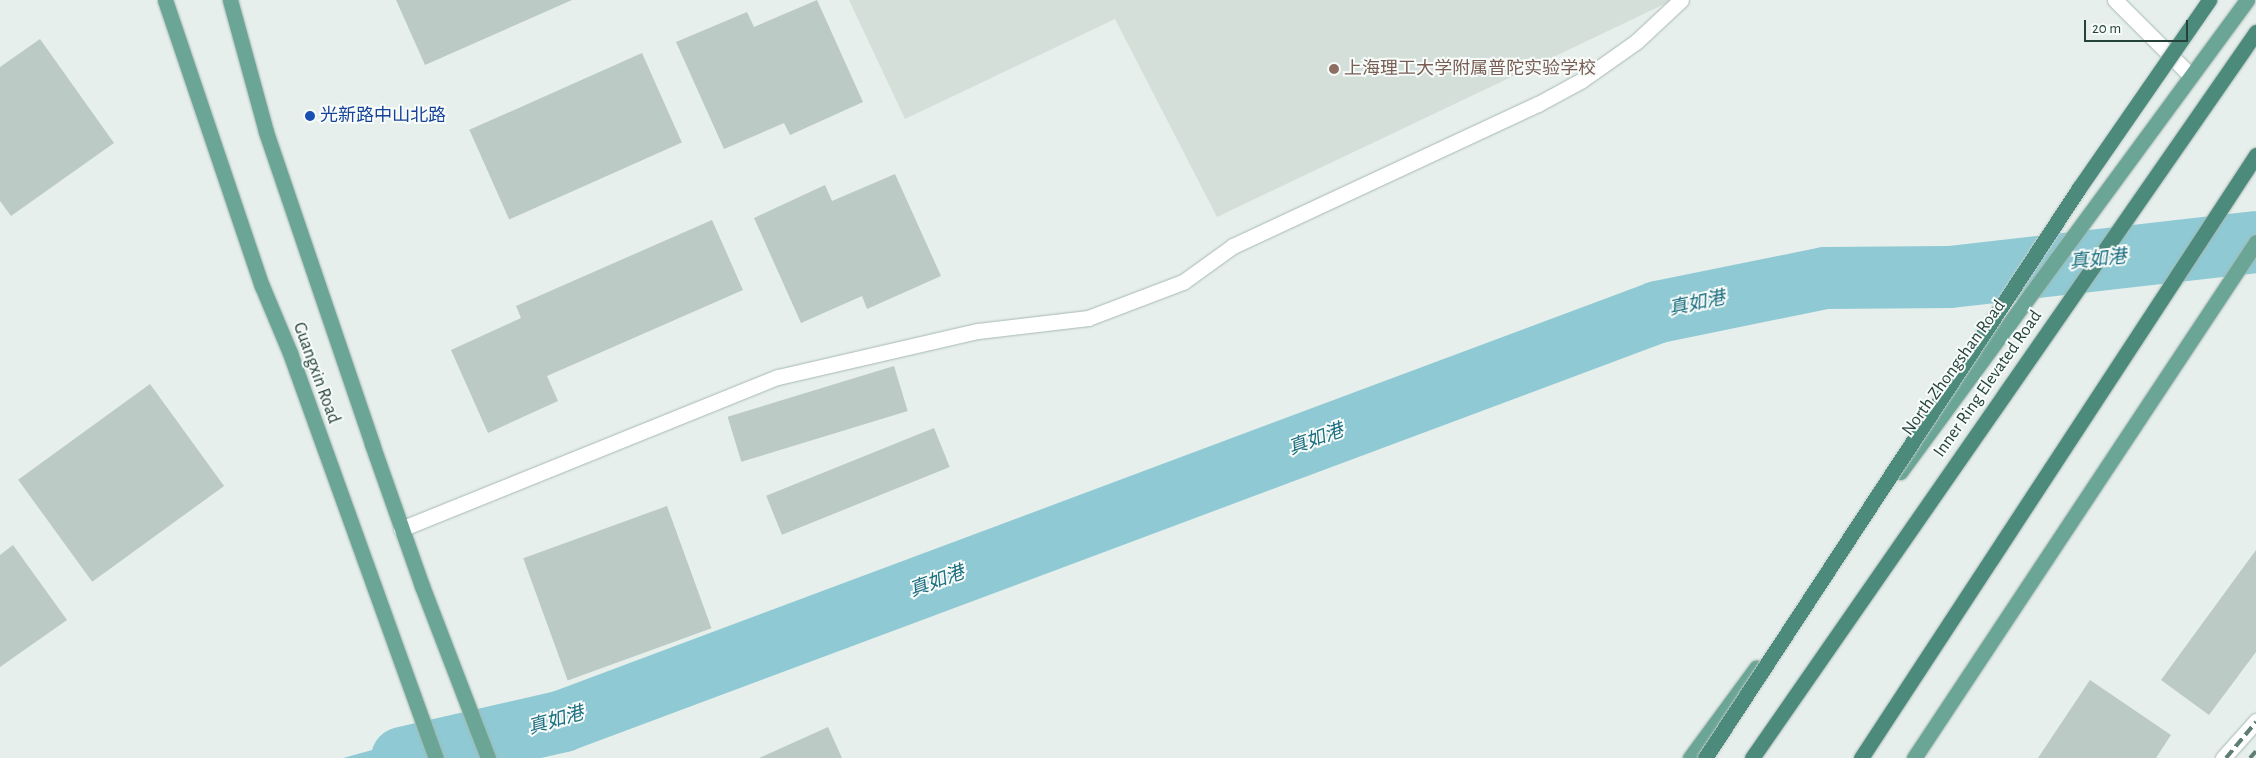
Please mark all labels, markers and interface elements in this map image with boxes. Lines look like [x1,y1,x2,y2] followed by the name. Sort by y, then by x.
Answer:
[2086,10,2190,42] scale bar
[2092,21,2121,36] text: 20 m
[1344,58,1596,80] place label: 上海理工大学附属普陀实验学校
[1328,63,1340,75] marker: 上海理工大学附属普陀实验学校
[320,105,446,127] place label: 光新路中山北路
[304,110,316,122] marker: 光新路中山北路
[2068,246,2128,274] water label: 真如港
[1667,287,1727,321] water label: 真如港
[1898,296,2010,440] street label: North Zhongshan Road
[1929,306,2047,462] street label: Inner Ring Elevated Road
[288,319,344,427] street label: Guangxin Road
[1285,420,1347,460] water label: 真如港
[906,562,968,602] water label: 真如港
[525,702,587,740] water label: 真如港

